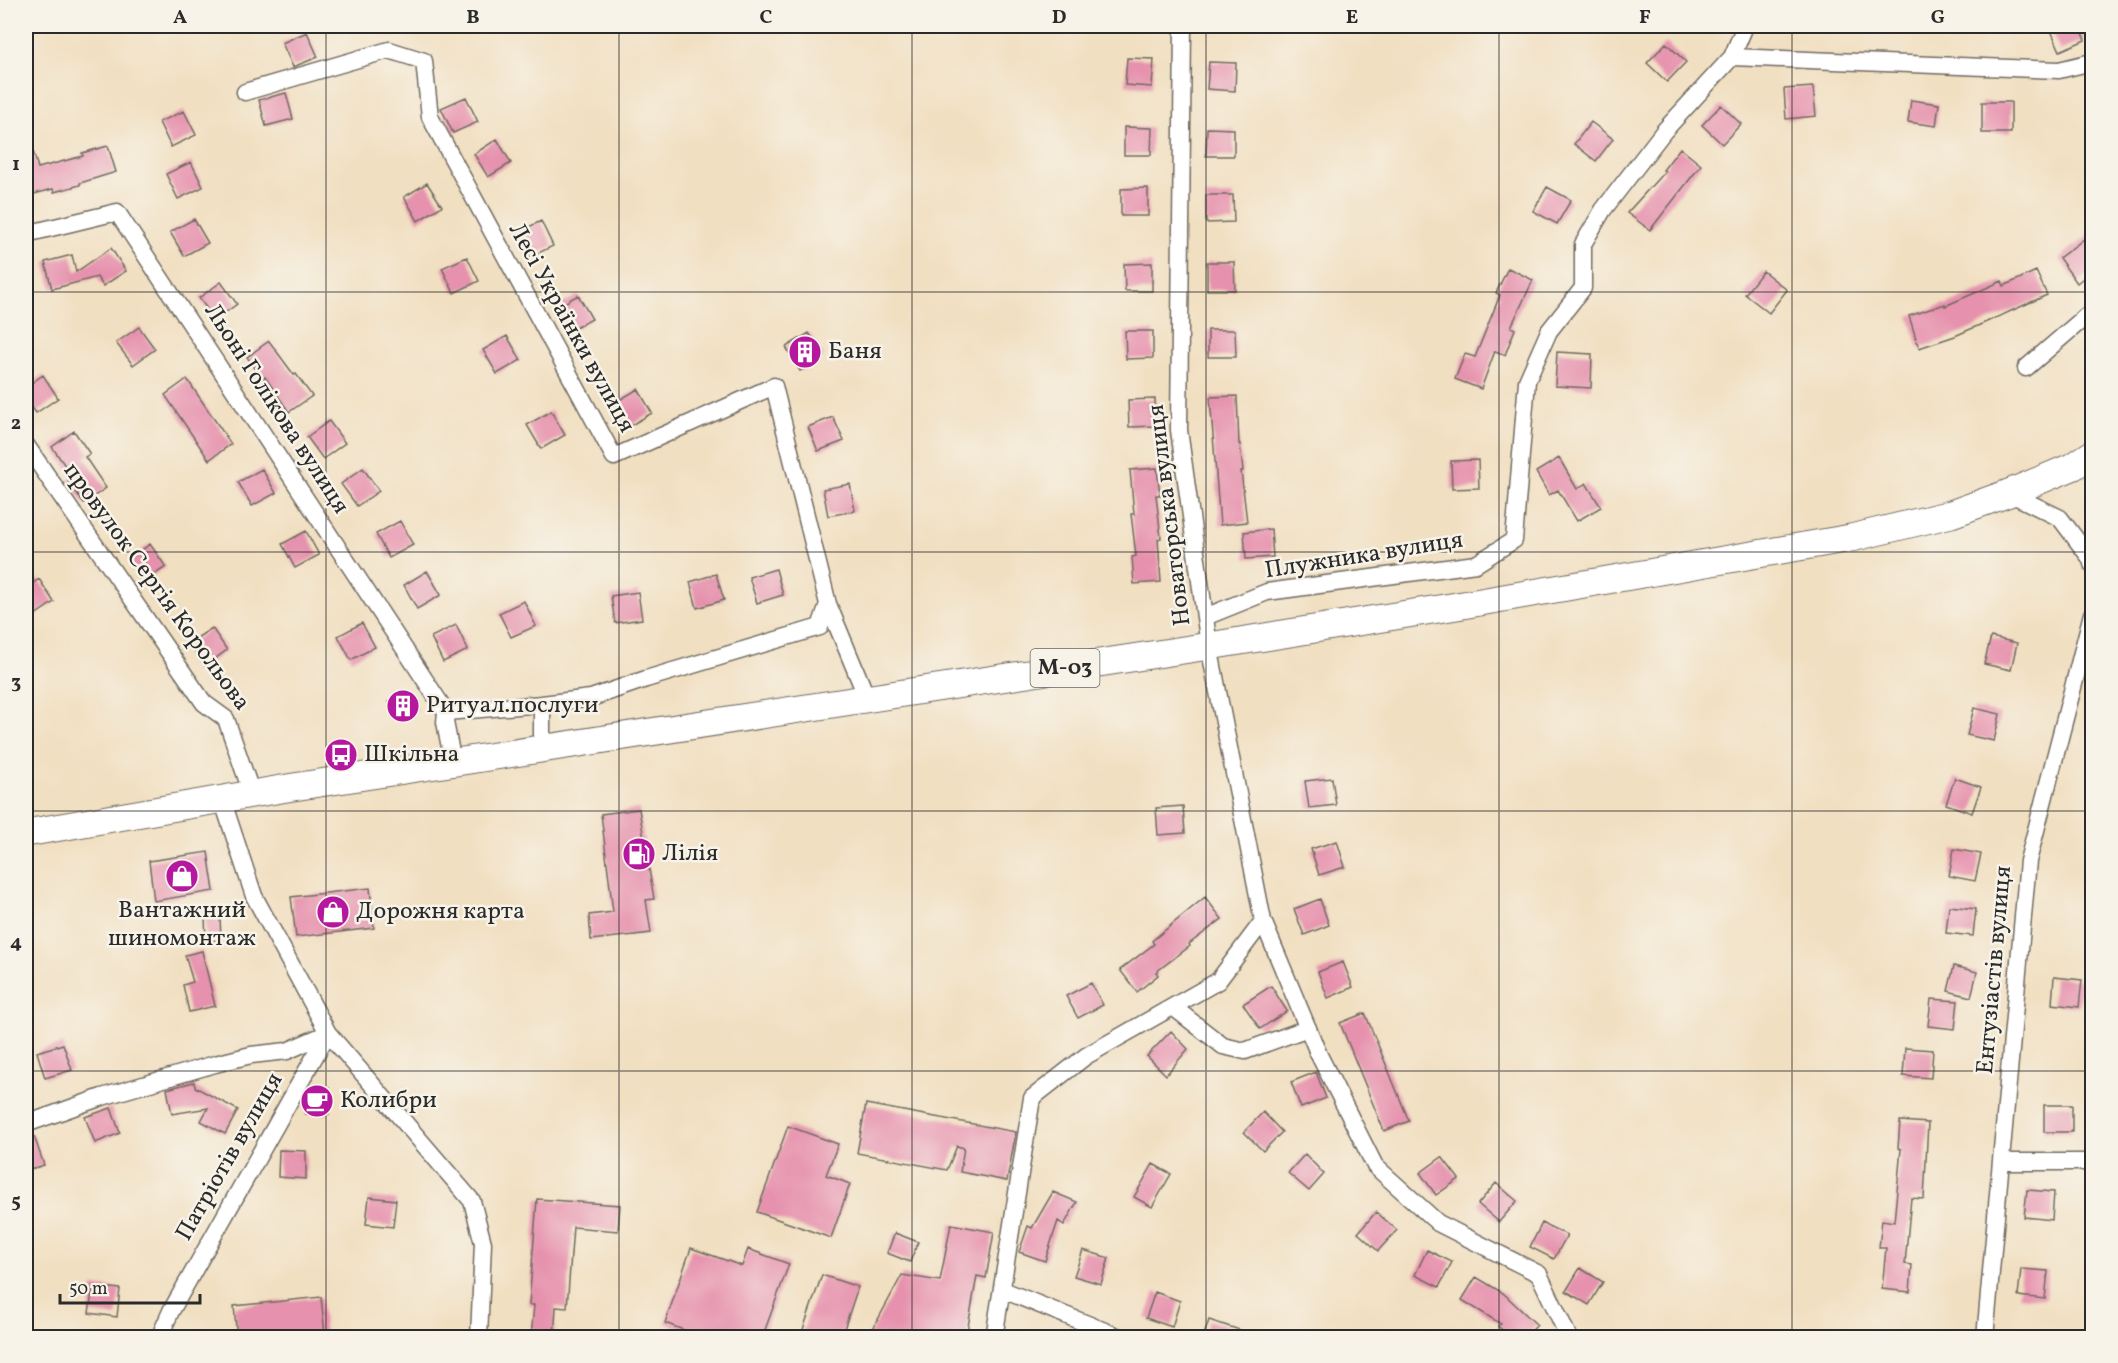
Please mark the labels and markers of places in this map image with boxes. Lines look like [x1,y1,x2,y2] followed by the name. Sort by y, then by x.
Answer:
[787,334,823,370] building icon: Баня
[828,335,882,369] place label: Баня
[385,688,421,724] building icon: Ритуал.послуги
[426,689,599,723] place label: Ритуал.послуги
[323,737,359,773] bus stop icon: Шкільна
[364,738,460,772] place label: Шкільна
[621,836,657,872] fuel station icon: Лілія
[662,837,718,871] place label: Лілія
[164,858,200,894] shop icon: Вантажний шиномонтаж
[108,894,256,956] place label: Вантажний шиномонтаж
[315,894,351,930] shop icon: Дорожня карта
[356,895,525,929] place label: Дорожня карта
[299,1083,335,1119] cafe icon: Колибри
[340,1084,437,1118] place label: Колибри

